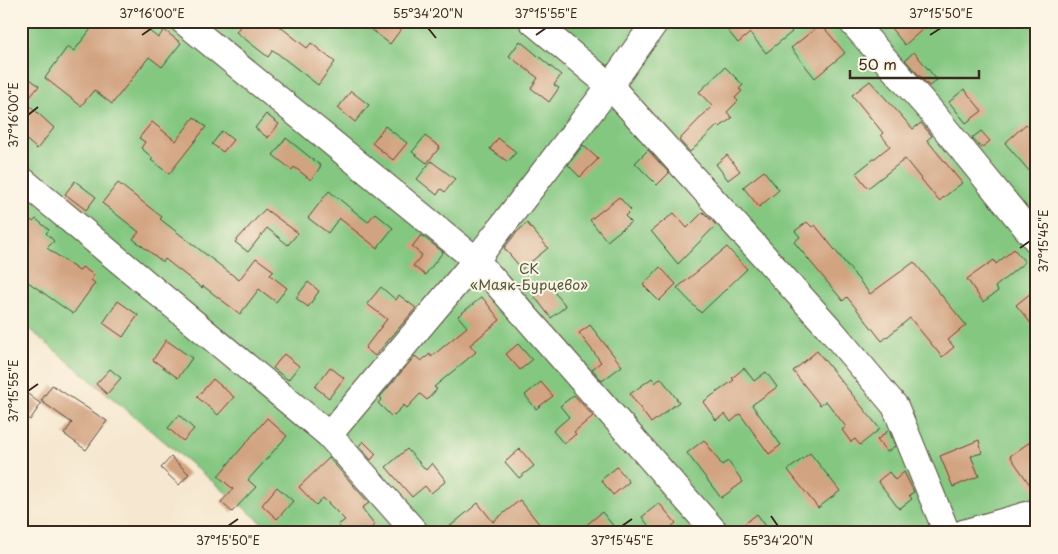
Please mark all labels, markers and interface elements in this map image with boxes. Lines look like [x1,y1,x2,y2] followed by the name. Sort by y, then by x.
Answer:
[119,4,185,22] text: 37°16'00"E
[393,4,463,22] text: 55°34'20"N
[514,4,578,22] text: 37°15'55"E
[909,4,973,22] text: 37°15'50"E
[850,48,979,80] scale bar
[858,52,897,75] text: 50 m
[4,82,22,148] text: 37°16'00"E
[1034,210,1052,272] text: 37°15'45"E
[470,258,588,295] park label: СК «Маяк-Бурцево»
[4,359,22,423] text: 37°15'55"E
[196,531,260,549] text: 37°15'50"E
[591,531,653,549] text: 37°15'45"E
[743,531,813,549] text: 55°34'20"N

